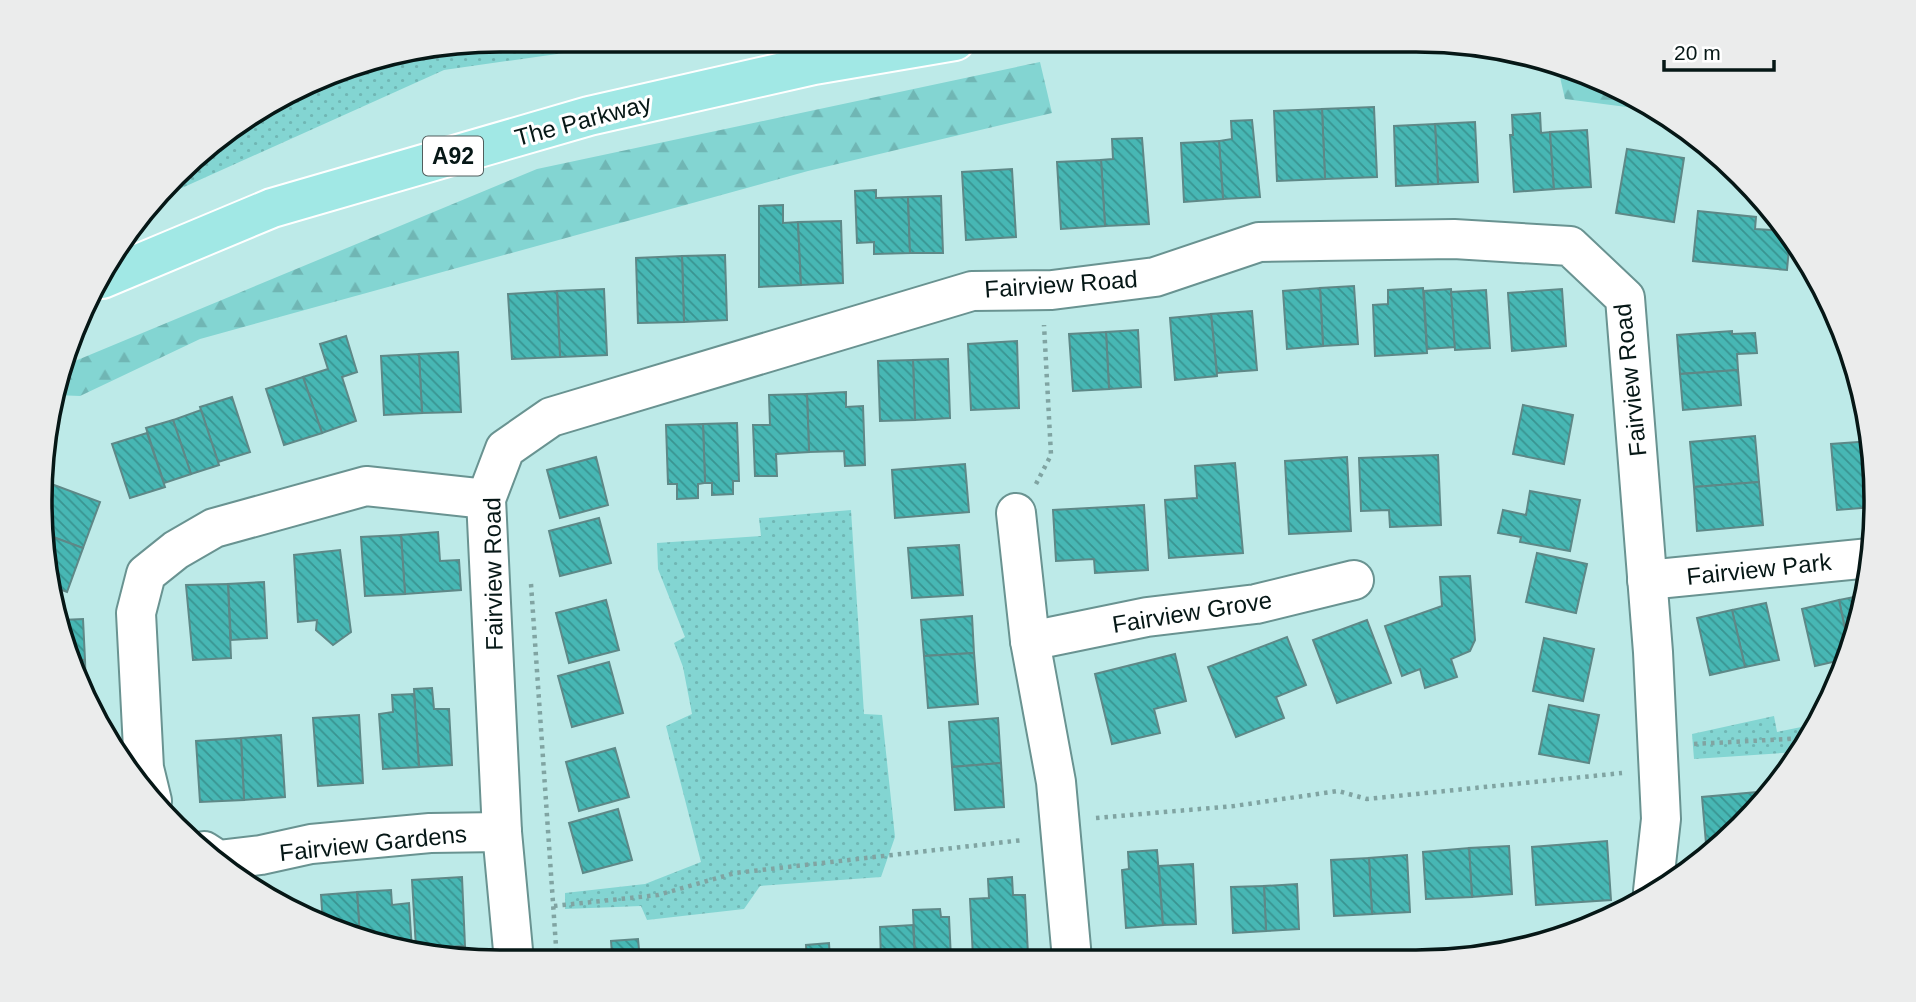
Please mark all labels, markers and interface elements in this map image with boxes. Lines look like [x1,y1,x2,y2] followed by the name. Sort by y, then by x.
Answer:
[1664,28,1774,72] scale bar
[1674,41,1721,64] text: 20 m
[512,89,654,151] street label: The Parkway
[423,136,483,176] road number: A92
[984,265,1138,303] street label: Fairview Road
[1609,302,1651,458] street label: Fairview Road
[478,497,508,651] street label: Fairview Road
[1685,548,1834,590] street label: Fairview Park
[1110,586,1274,638] street label: Fairview Grove
[278,820,468,866] street label: Fairview Gardens

